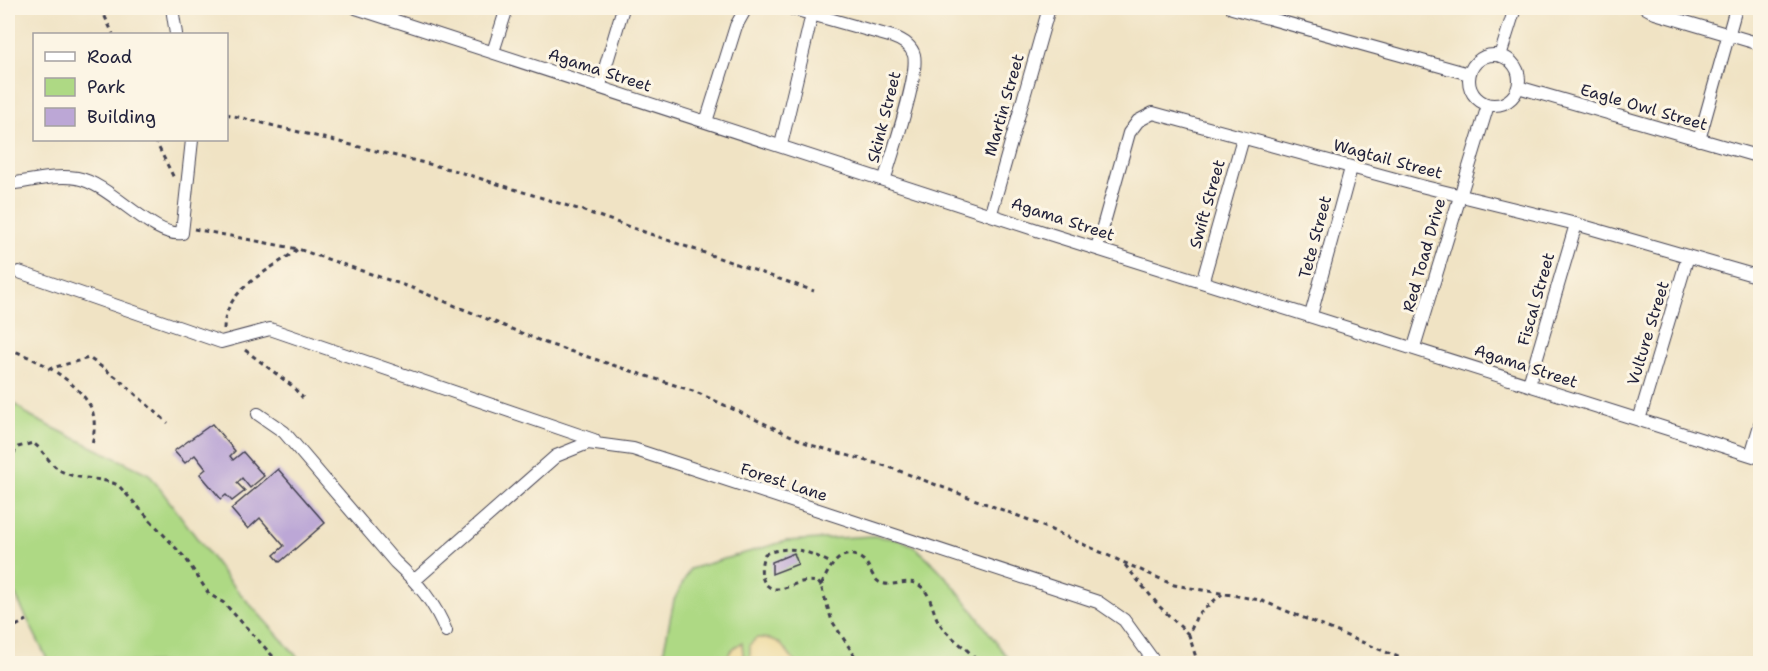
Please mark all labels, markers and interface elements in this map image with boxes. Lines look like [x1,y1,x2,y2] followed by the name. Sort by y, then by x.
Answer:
[33,33,228,141] legend
[546,43,654,97] street label: Agama Street
[87,45,132,69] text: Road
[979,51,1029,159] street label: Martin Street
[863,69,905,165] street label: Skink Street
[87,75,126,99] text: Park
[1578,79,1710,135] street label: Eagle Owl Street
[87,105,156,129] text: Building
[1331,134,1445,184] street label: Wagtail Street
[1184,157,1230,251] street label: Swift Street
[1009,192,1117,246] street label: Agama Street
[1294,193,1336,281] street label: Tete Street
[1398,196,1450,314] street label: Red Toad Drive
[1513,250,1559,348] street label: Fiscal Street
[1622,278,1674,388] street label: Vulture Street
[1472,339,1580,393] street label: Agama Street
[738,458,830,506] street label: Forest Lane

